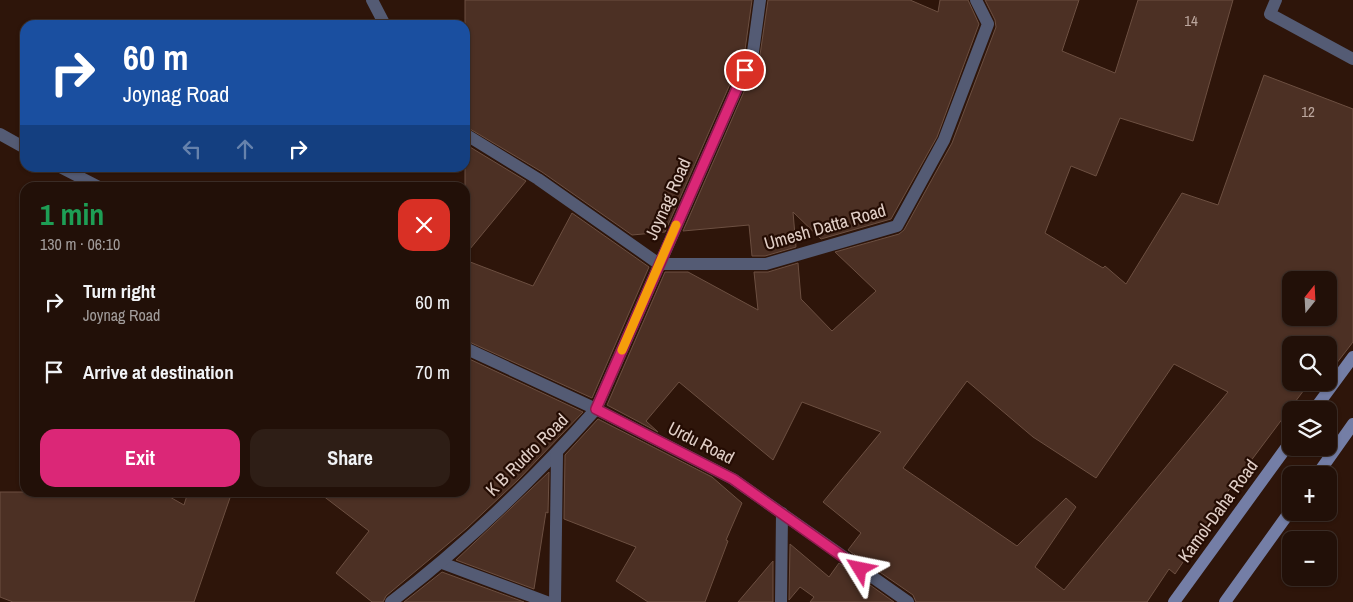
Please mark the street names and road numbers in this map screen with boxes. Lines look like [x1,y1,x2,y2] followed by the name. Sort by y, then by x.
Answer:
[638,154,697,244] street label: Joynag Road
[761,197,889,256] street label: Umesh Datta Road
[480,408,573,501] street label: K B Rudro Road
[664,415,739,470] street label: Urdu Road
[1172,454,1263,567] street label: Kamol-Daha Road

